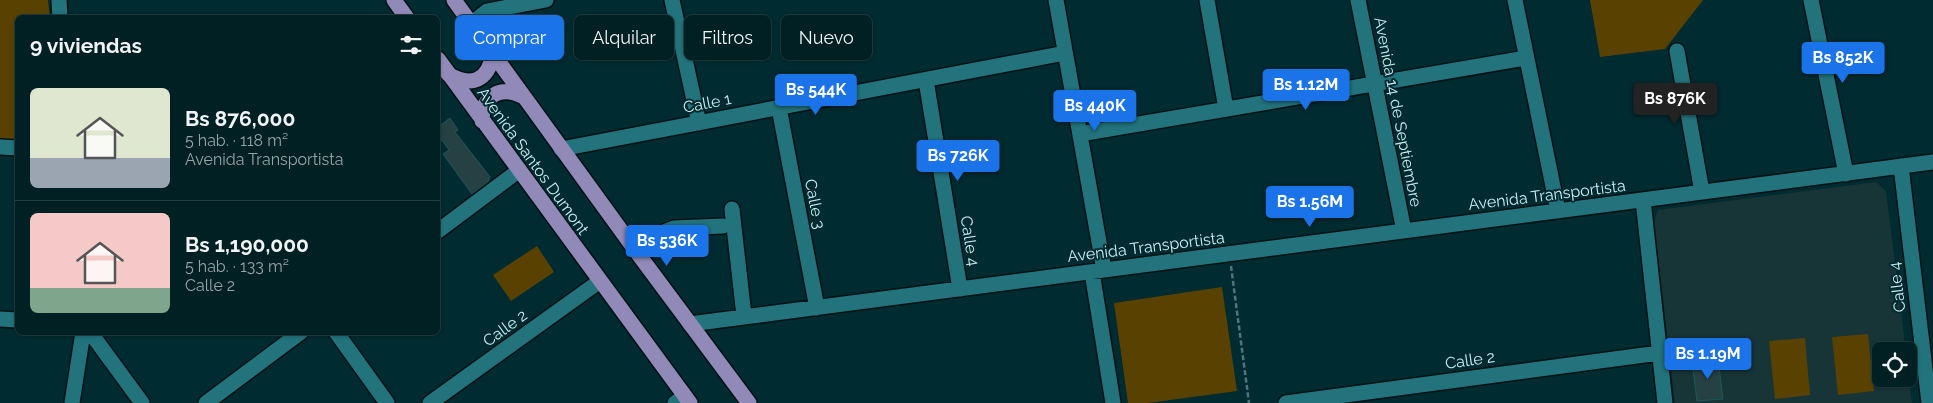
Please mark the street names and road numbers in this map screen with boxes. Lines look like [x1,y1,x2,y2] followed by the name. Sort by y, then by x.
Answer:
[1370,15,1426,209] street label: Avenida 14 de Septiembre
[473,84,593,239] street label: Avenida Santos Dumont
[681,89,733,117] street label: Calle 1
[1467,176,1627,214] street label: Avenida Transportista
[801,177,829,231] street label: Calle 3
[957,215,983,268] street label: Calle 4
[1066,228,1226,266] street label: Avenida Transportista
[1884,260,1910,313] street label: Calle 4
[479,306,531,350] street label: Calle 2
[1444,347,1496,373] street label: Calle 2

